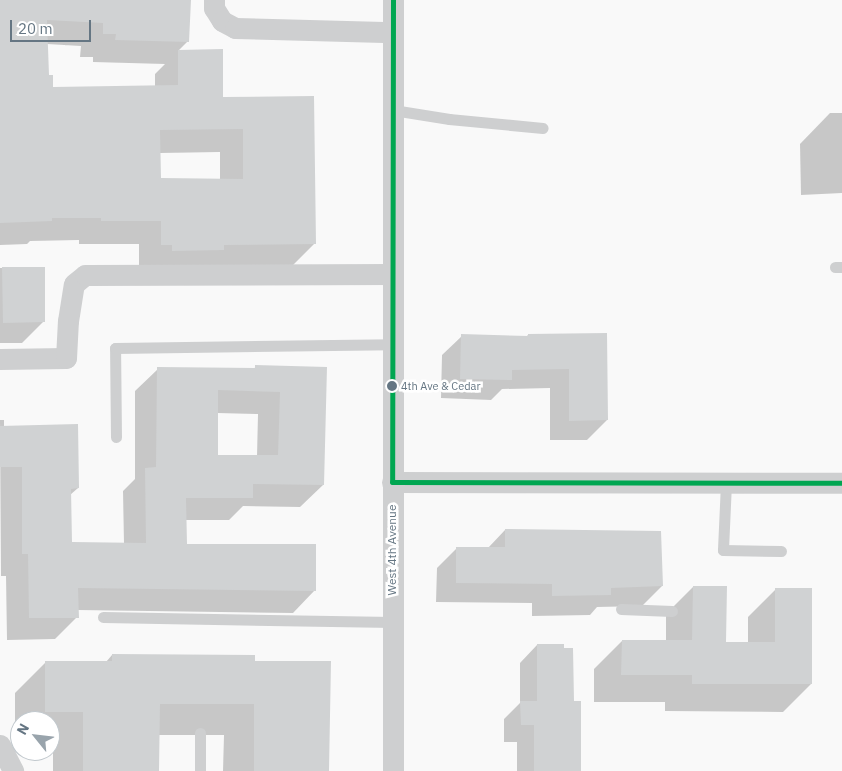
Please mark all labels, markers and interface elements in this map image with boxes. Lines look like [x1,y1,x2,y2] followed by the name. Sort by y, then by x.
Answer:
[12,10,94,42] scale bar
[18,19,53,38] text: 20 m
[401,379,480,393] place label: 4th Ave & Cedar
[387,381,397,391] marker: 4th Ave & Cedar
[385,504,399,596] street label: West 4th Avenue
[10,711,60,761] north arrow
[12,720,33,738] text: N

